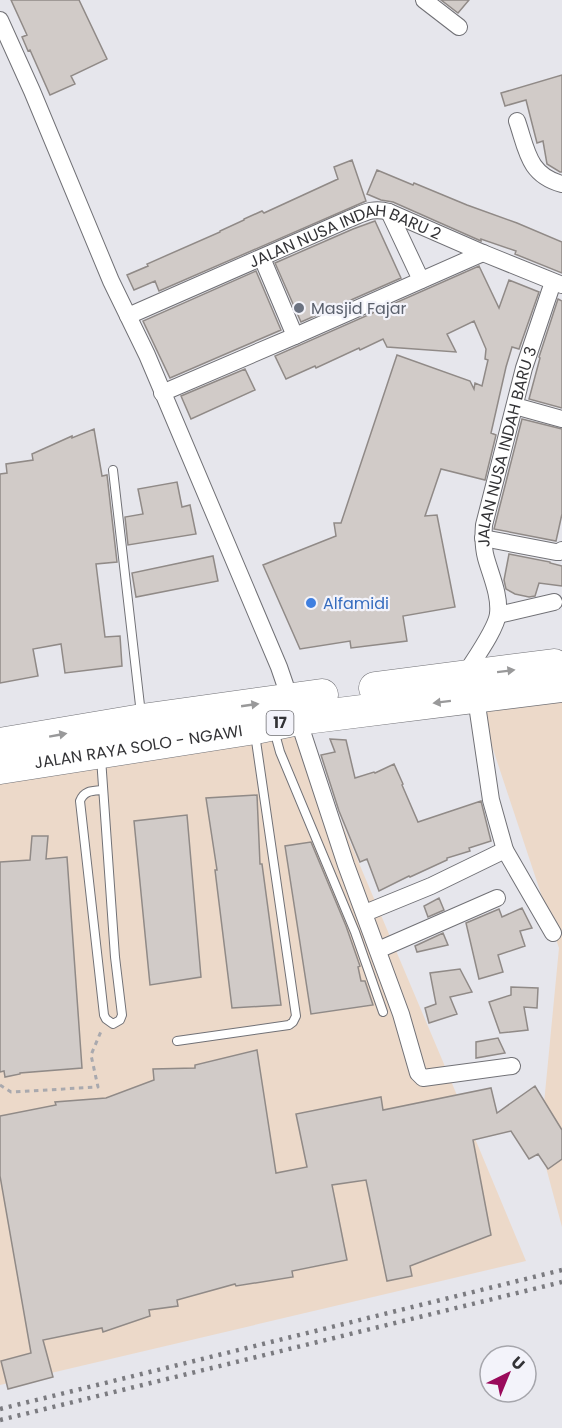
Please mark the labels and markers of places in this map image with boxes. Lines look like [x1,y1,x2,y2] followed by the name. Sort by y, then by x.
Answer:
[311,297,407,320] place label: Masjid Fajar
[292,301,306,315] marker: Masjid Fajar
[323,592,389,615] place label: Alfamidi
[304,596,318,610] marker: Alfamidi

